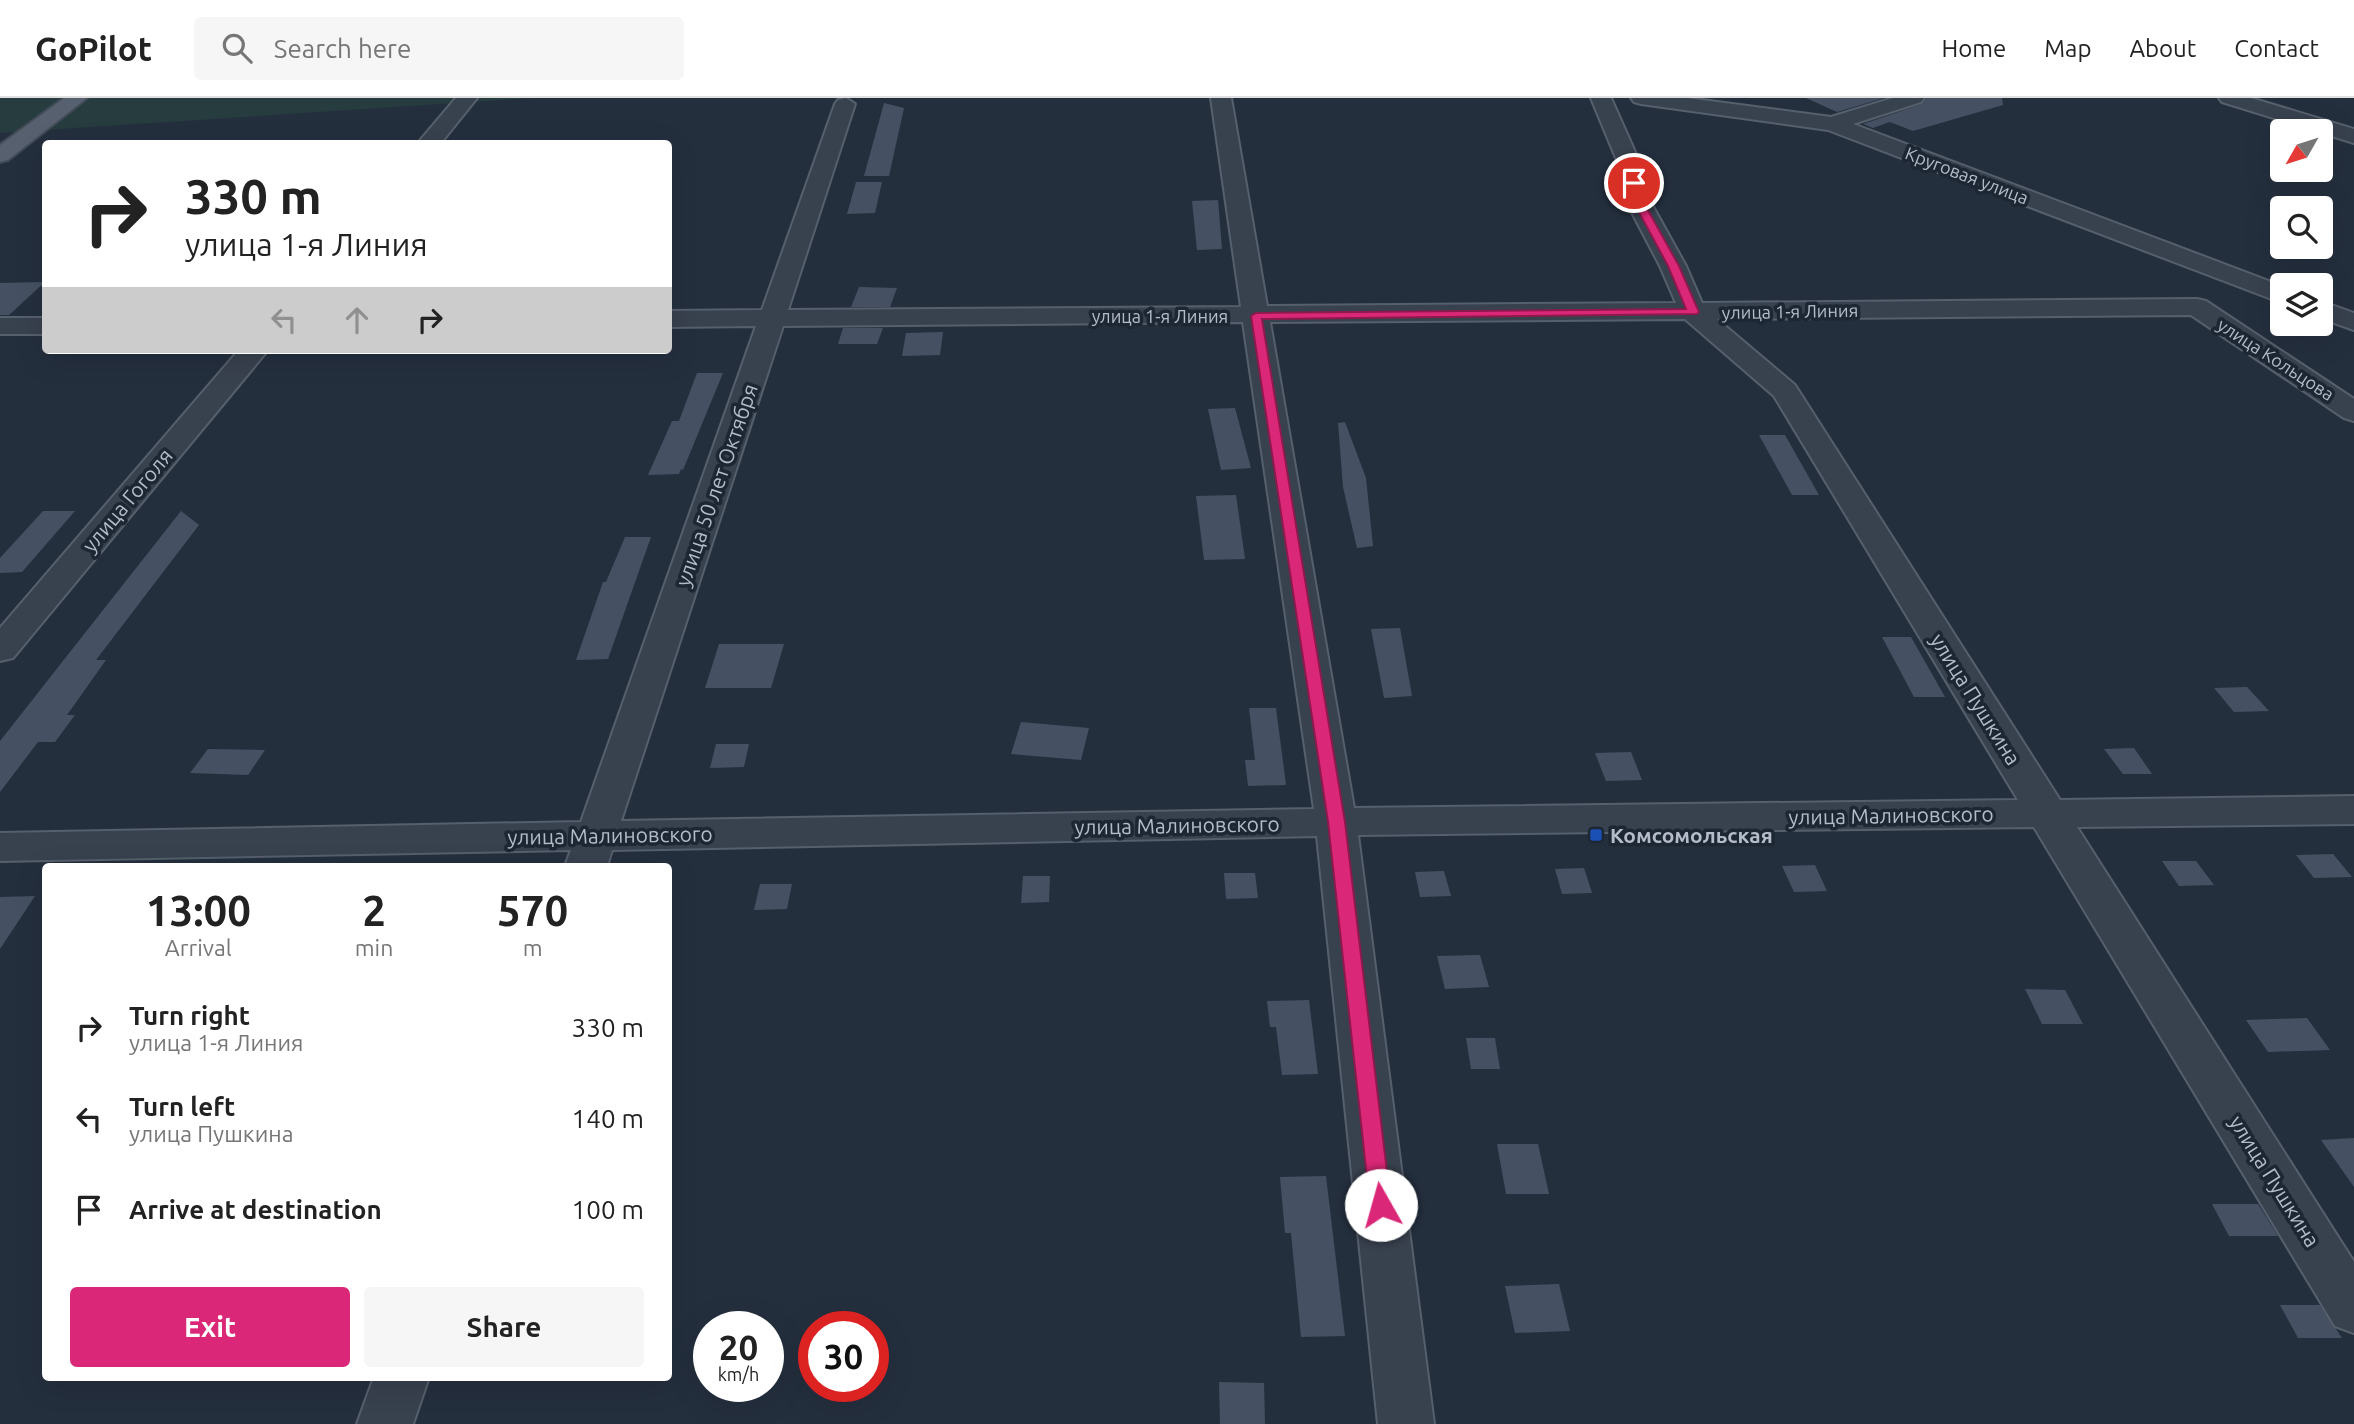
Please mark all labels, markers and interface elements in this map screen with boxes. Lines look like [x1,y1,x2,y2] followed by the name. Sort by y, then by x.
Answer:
[194,17,684,80] search box
[218,29,256,67] icon: search
[35,30,152,67] text: GoPilot
[274,34,411,63] text: Search here
[1941,35,2006,62] text: Home
[2044,35,2091,62] text: Map
[2129,35,2196,62] text: About
[2234,35,2319,62] text: Contact
[2270,119,2333,182] north arrow
[2270,119,2333,336] map controls
[1903,142,2031,208] street label: Круговая улица
[1604,153,1664,213] pin
[1615,164,1653,202] icon: arrive
[70,168,161,259] icon: right
[185,168,322,223] text: 330 m
[2270,196,2333,259] button: search
[185,226,428,262] text: улица 1-я Линия
[2270,273,2333,336] button: layers
[1722,300,1858,322] street label: улица 1-я Линия
[265,301,303,339] icon: left
[338,301,376,339] icon: ahead
[411,301,449,339] icon: right
[1092,306,1228,326] street label: улица 1-я Линия
[2214,314,2338,404] street label: улица Кольцова
[670,381,762,589] street label: улица 50 лет Октября
[77,444,177,556] street label: улица Гоголя
[1926,629,2026,769] street label: улица Пушкина
[1788,801,1994,829] street label: улица Малиновского
[1074,811,1280,839] street label: улица Малиновского
[507,821,713,849] street label: улица Малиновского
[1610,823,1773,847] place label: Комсомольская
[1588,827,1604,843] marker: Комсомольская
[146,887,251,934] text: 13:00
[362,887,386,934] text: 2
[497,887,568,934] text: 570
[165,935,232,960] text: Arrival
[355,935,393,960] text: min
[523,935,543,960] text: m
[129,1001,250,1030] text: Turn right
[70,1009,108,1047] icon: right
[572,1013,644,1042] text: 330 m
[129,1030,303,1055] text: улица 1-я Линия
[129,1092,235,1121] text: Turn left
[70,1100,108,1138] icon: left
[572,1104,644,1133] text: 140 m
[2225,1111,2325,1251] street label: улица Пушкина
[129,1121,294,1146] text: улица Пушкина
[1344,1168,1418,1242] position arrow
[70,1191,108,1229] icon: arrive
[129,1195,382,1224] text: Arrive at destination
[572,1195,644,1224] text: 100 m
[70,1287,350,1367] button: Exit
[364,1287,644,1367] button: Share
[798,1311,889,1402] speed limit sign: 30
[719,1327,758,1367] text: 20
[718,1364,759,1384] text: km/h

